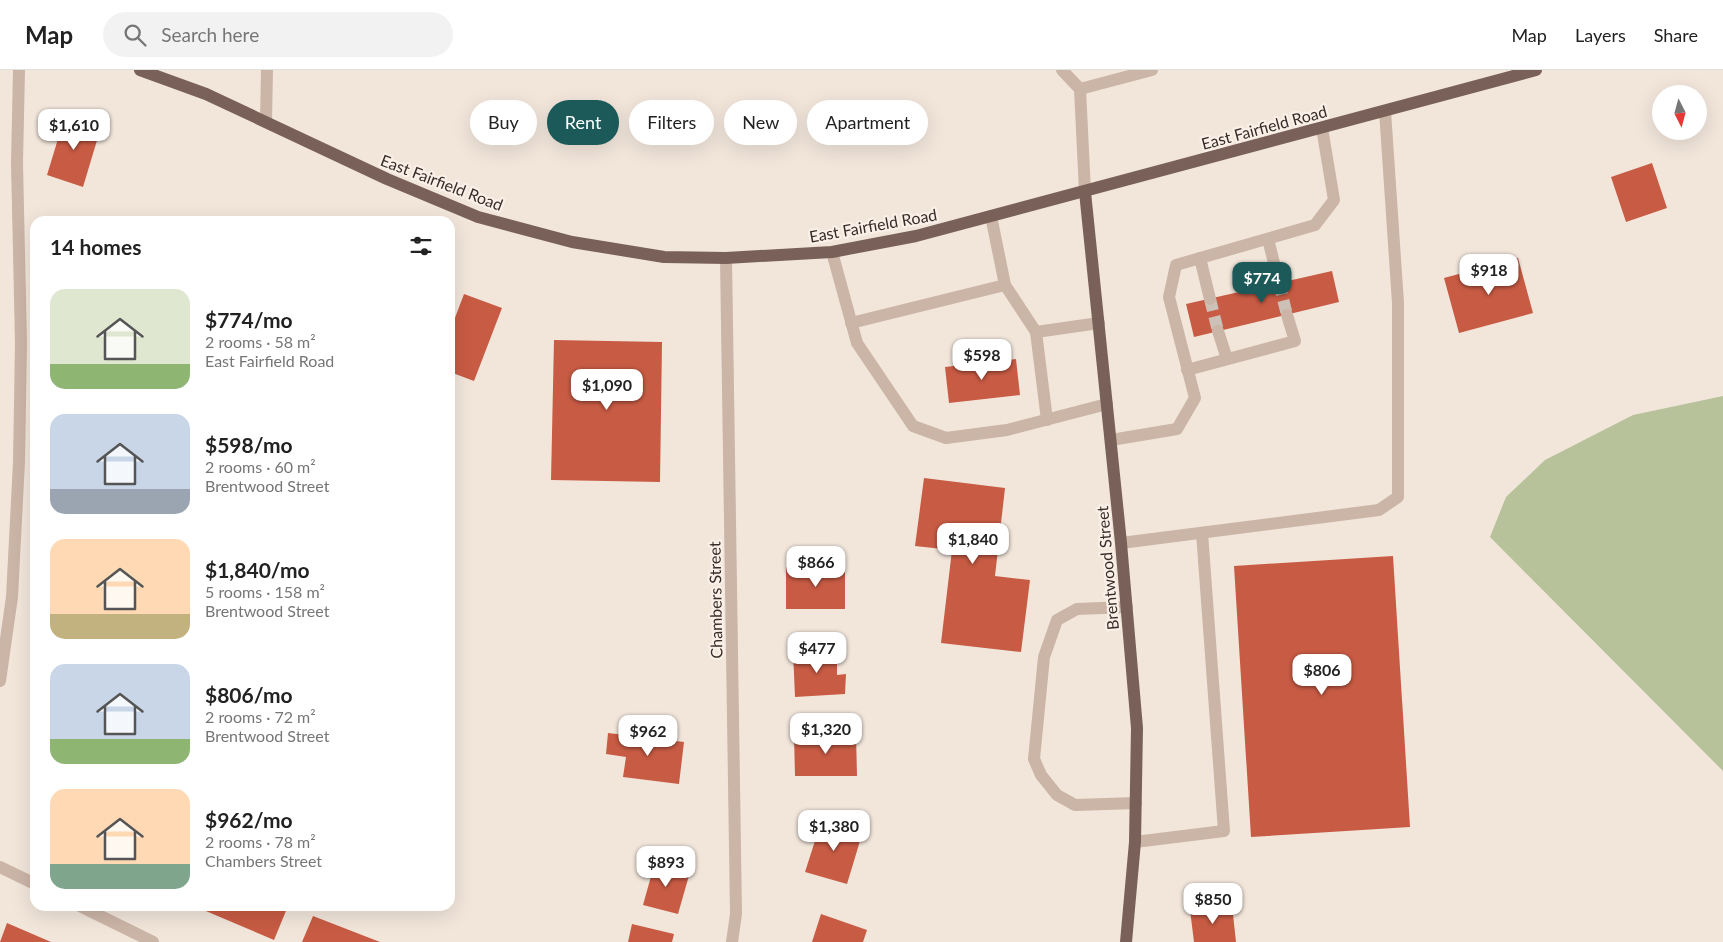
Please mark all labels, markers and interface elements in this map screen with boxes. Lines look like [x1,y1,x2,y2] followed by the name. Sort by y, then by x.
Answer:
[103,12,453,57] search box
[25,20,73,49] text: Map
[121,21,149,49] icon: search
[161,23,259,46] text: Search here
[1511,24,1547,46] text: Map
[1575,24,1626,46] text: Layers
[1654,24,1698,46] text: Share
[1652,85,1708,140] north arrow
[1652,85,1707,140] map controls
[470,100,537,145] chip: Buy
[547,100,619,145] chip: Rent
[629,100,714,145] chip: Filters
[724,100,797,145] chip: New
[807,100,928,145] chip: Apartment
[1199,101,1329,153] street label: East Fairfield Road
[33,108,115,151] pin: $1,610
[49,115,99,134] text: $1,610
[378,150,506,214] street label: East Fairfield Road
[808,204,938,246] street label: East Fairfield Road
[407,232,435,260] icon: filters
[50,234,141,259] text: 14 homes
[1459,254,1519,296] pin: $918
[1470,260,1508,279] text: $918
[1232,262,1292,304] pin: $774
[1243,268,1281,287] text: $774
[205,307,293,332] text: $774/mo
[90,309,150,369] icon: home
[205,332,316,351] text: 2 rooms · 58 m²
[952,338,1012,381] pin: $598
[963,345,1001,364] text: $598
[205,351,334,370] text: East Fairfield Road
[566,368,648,411] pin: $1,090
[582,375,632,394] text: $1,090
[205,432,293,457] text: $598/mo
[90,434,150,494] icon: home
[205,457,316,476] text: 2 rooms · 60 m²
[205,476,329,495] text: Brentwood Street
[1092,505,1122,631] street label: Brentwood Street
[932,522,1014,565] pin: $1,840
[948,529,998,548] text: $1,840
[704,541,726,659] street label: Chambers Street
[786,546,846,588] pin: $866
[797,552,835,571] text: $866
[205,557,310,582] text: $1,840/mo
[90,559,150,619] icon: home
[205,582,325,601] text: 5 rooms · 158 m²
[205,601,329,620] text: Brentwood Street
[787,632,847,674] pin: $477
[798,638,836,657] text: $477
[1292,654,1352,696] pin: $806
[1303,660,1341,679] text: $806
[205,682,293,707] text: $806/mo
[90,684,150,744] icon: home
[205,707,316,726] text: 2 rooms · 72 m²
[785,712,867,755] pin: $1,320
[618,714,678,757] pin: $962
[801,719,851,738] text: $1,320
[629,721,667,740] text: $962
[205,726,329,745] text: Brentwood Street
[205,807,293,832] text: $962/mo
[90,809,150,869] icon: home
[793,810,875,852] pin: $1,380
[809,816,859,835] text: $1,380
[205,832,316,851] text: 2 rooms · 78 m²
[636,846,696,888] pin: $893
[205,851,322,870] text: Chambers Street
[647,852,685,871] text: $893
[1183,882,1243,925] pin: $850
[1194,889,1232,908] text: $850

